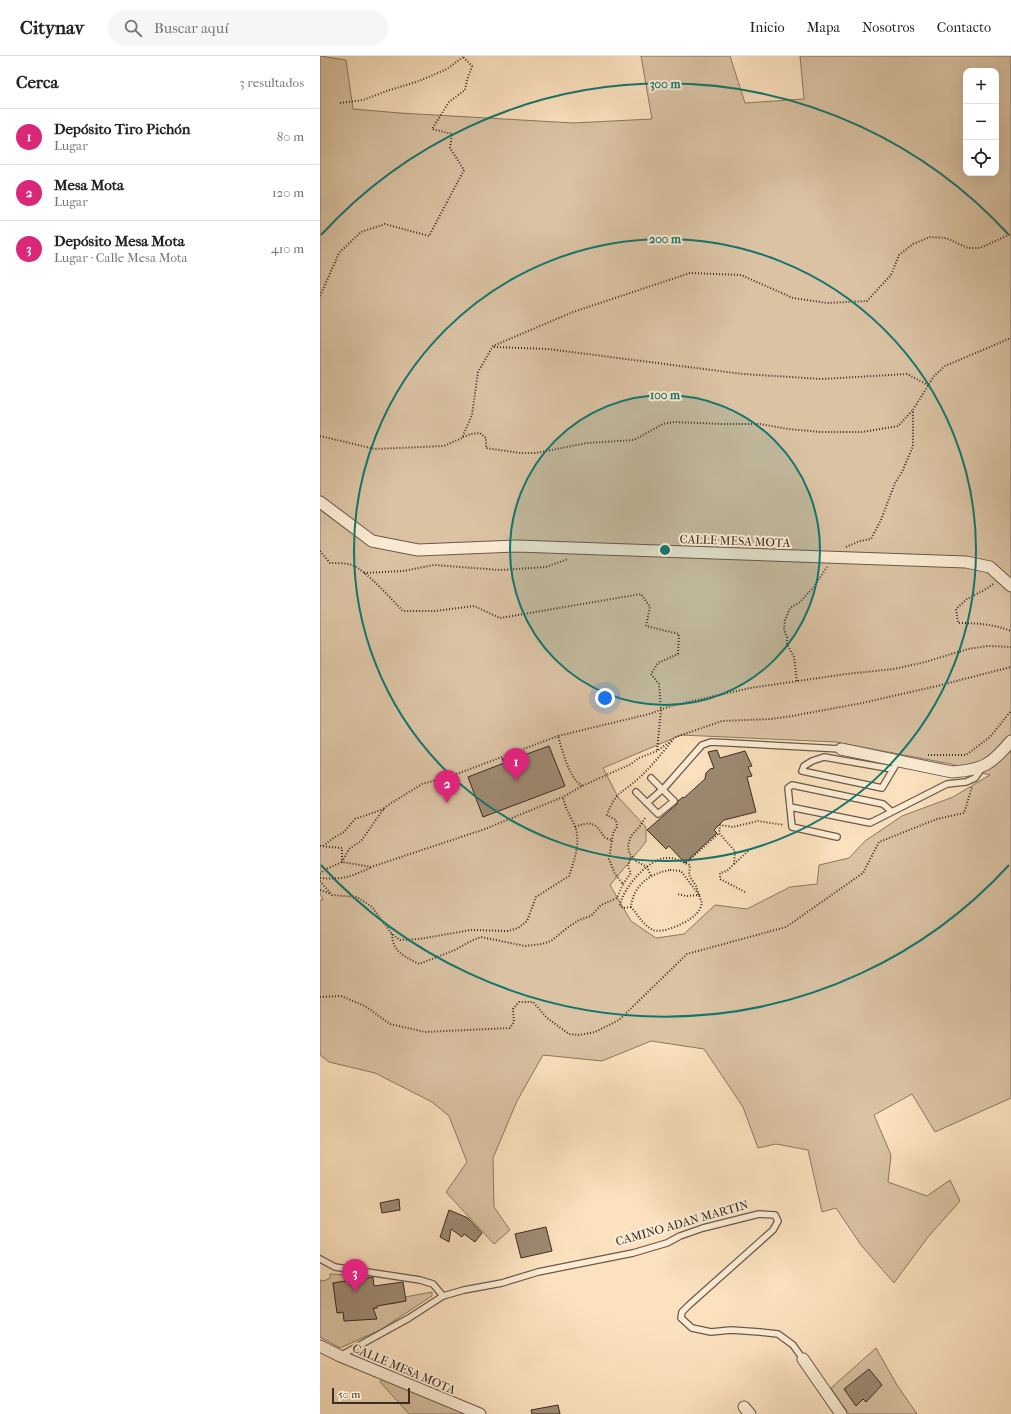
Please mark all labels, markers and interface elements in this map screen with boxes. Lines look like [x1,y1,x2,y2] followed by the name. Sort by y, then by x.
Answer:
[108,10,388,46] search box
[20,17,84,39] text: Citynav
[122,17,144,39] icon: search
[154,19,229,37] text: Buscar aquí
[750,19,785,36] text: Inicio
[807,19,840,36] text: Mapa
[862,19,915,36] text: Nosotros
[937,19,991,36] text: Contacto
[963,68,999,176] map controls
[963,68,999,104] button: +
[16,72,58,92] text: Cerca
[239,75,304,90] text: 3 resultados
[650,77,681,92] text: 300 m
[963,104,999,140] button: −
[54,120,191,138] text: Depósito Tiro Pichón
[27,129,31,144] text: 1
[277,129,304,144] text: 80 m
[54,138,88,153] text: Lugar
[963,140,999,176] button: locate
[54,176,124,194] text: Mesa Mota
[26,185,32,200] text: 2
[272,185,304,200] text: 120 m
[54,194,88,209] text: Lugar
[54,232,185,250] text: Depósito Mesa Mota
[649,232,682,246] text: 200 m
[26,241,32,256] text: 3
[271,241,304,256] text: 410 m
[54,250,188,265] text: Lugar · Calle Mesa Mota
[650,388,681,402] text: 100 m
[679,532,791,550] street label: CALLE MESA MOTA
[658,543,672,557] centre of rings
[595,688,615,708] your location
[503,748,529,781] pin: 1
[434,770,460,803] pin: 2
[614,1197,750,1249] street label: CAMINO ADAN MARTIN
[342,1259,368,1292] pin: 3
[350,1341,458,1397] street label: CALLE MESA MOTA
[332,1386,410,1405] scale bar
[338,1388,360,1401] text: 50 m

